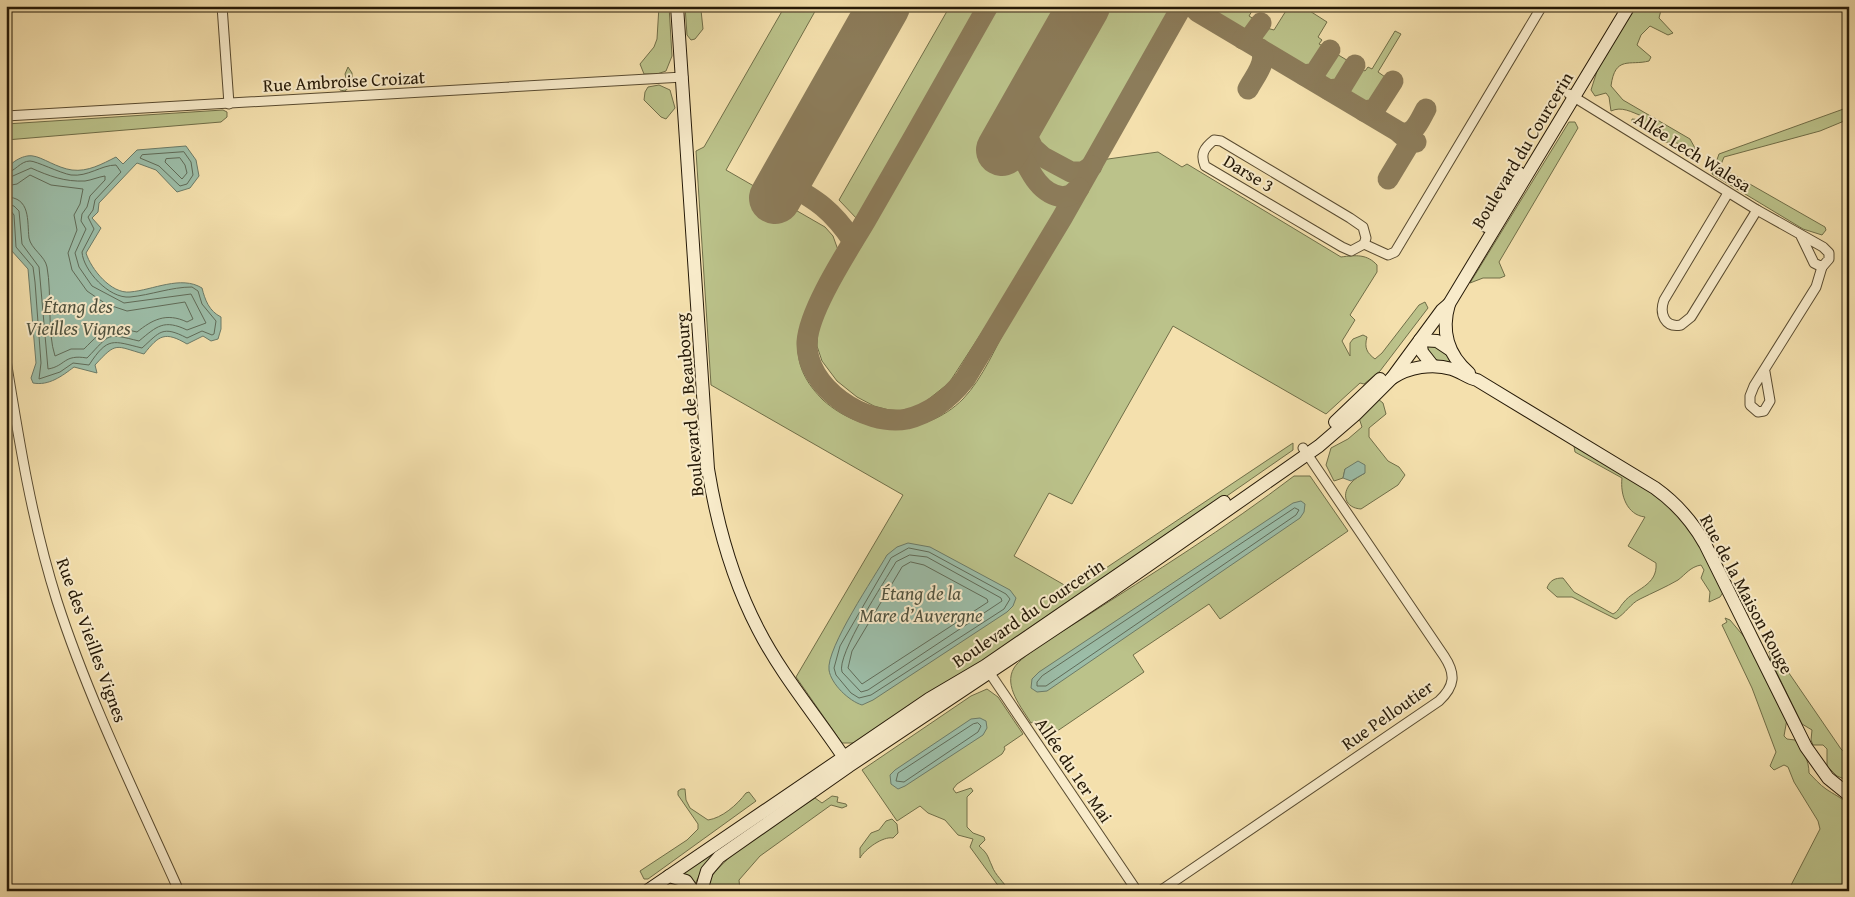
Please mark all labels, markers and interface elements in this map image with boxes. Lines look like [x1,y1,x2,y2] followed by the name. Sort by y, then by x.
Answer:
[262,63,426,99] street label: Rue Ambroise Croizat
[1464,66,1580,234] street label: Boulevard du Courcerin
[1629,105,1757,199] street label: Allée Lech Walesa
[1218,147,1280,199] street label: Darse 3
[25,292,131,342] water label: Étang des Vieilles Vignes
[668,312,710,498] street label: Boulevard de Beaubourg
[1693,509,1801,679] street label: Rue de la Maison Rouge
[946,552,1110,674] street label: Boulevard du Courcerin
[50,554,134,726] street label: Rue des Vieilles Vignes
[859,579,983,629] water label: Étang de la Mare d’Auvergne
[1335,673,1439,757] street label: Rue Pelloutier
[1029,712,1119,828] street label: Allée du 1er Mai

